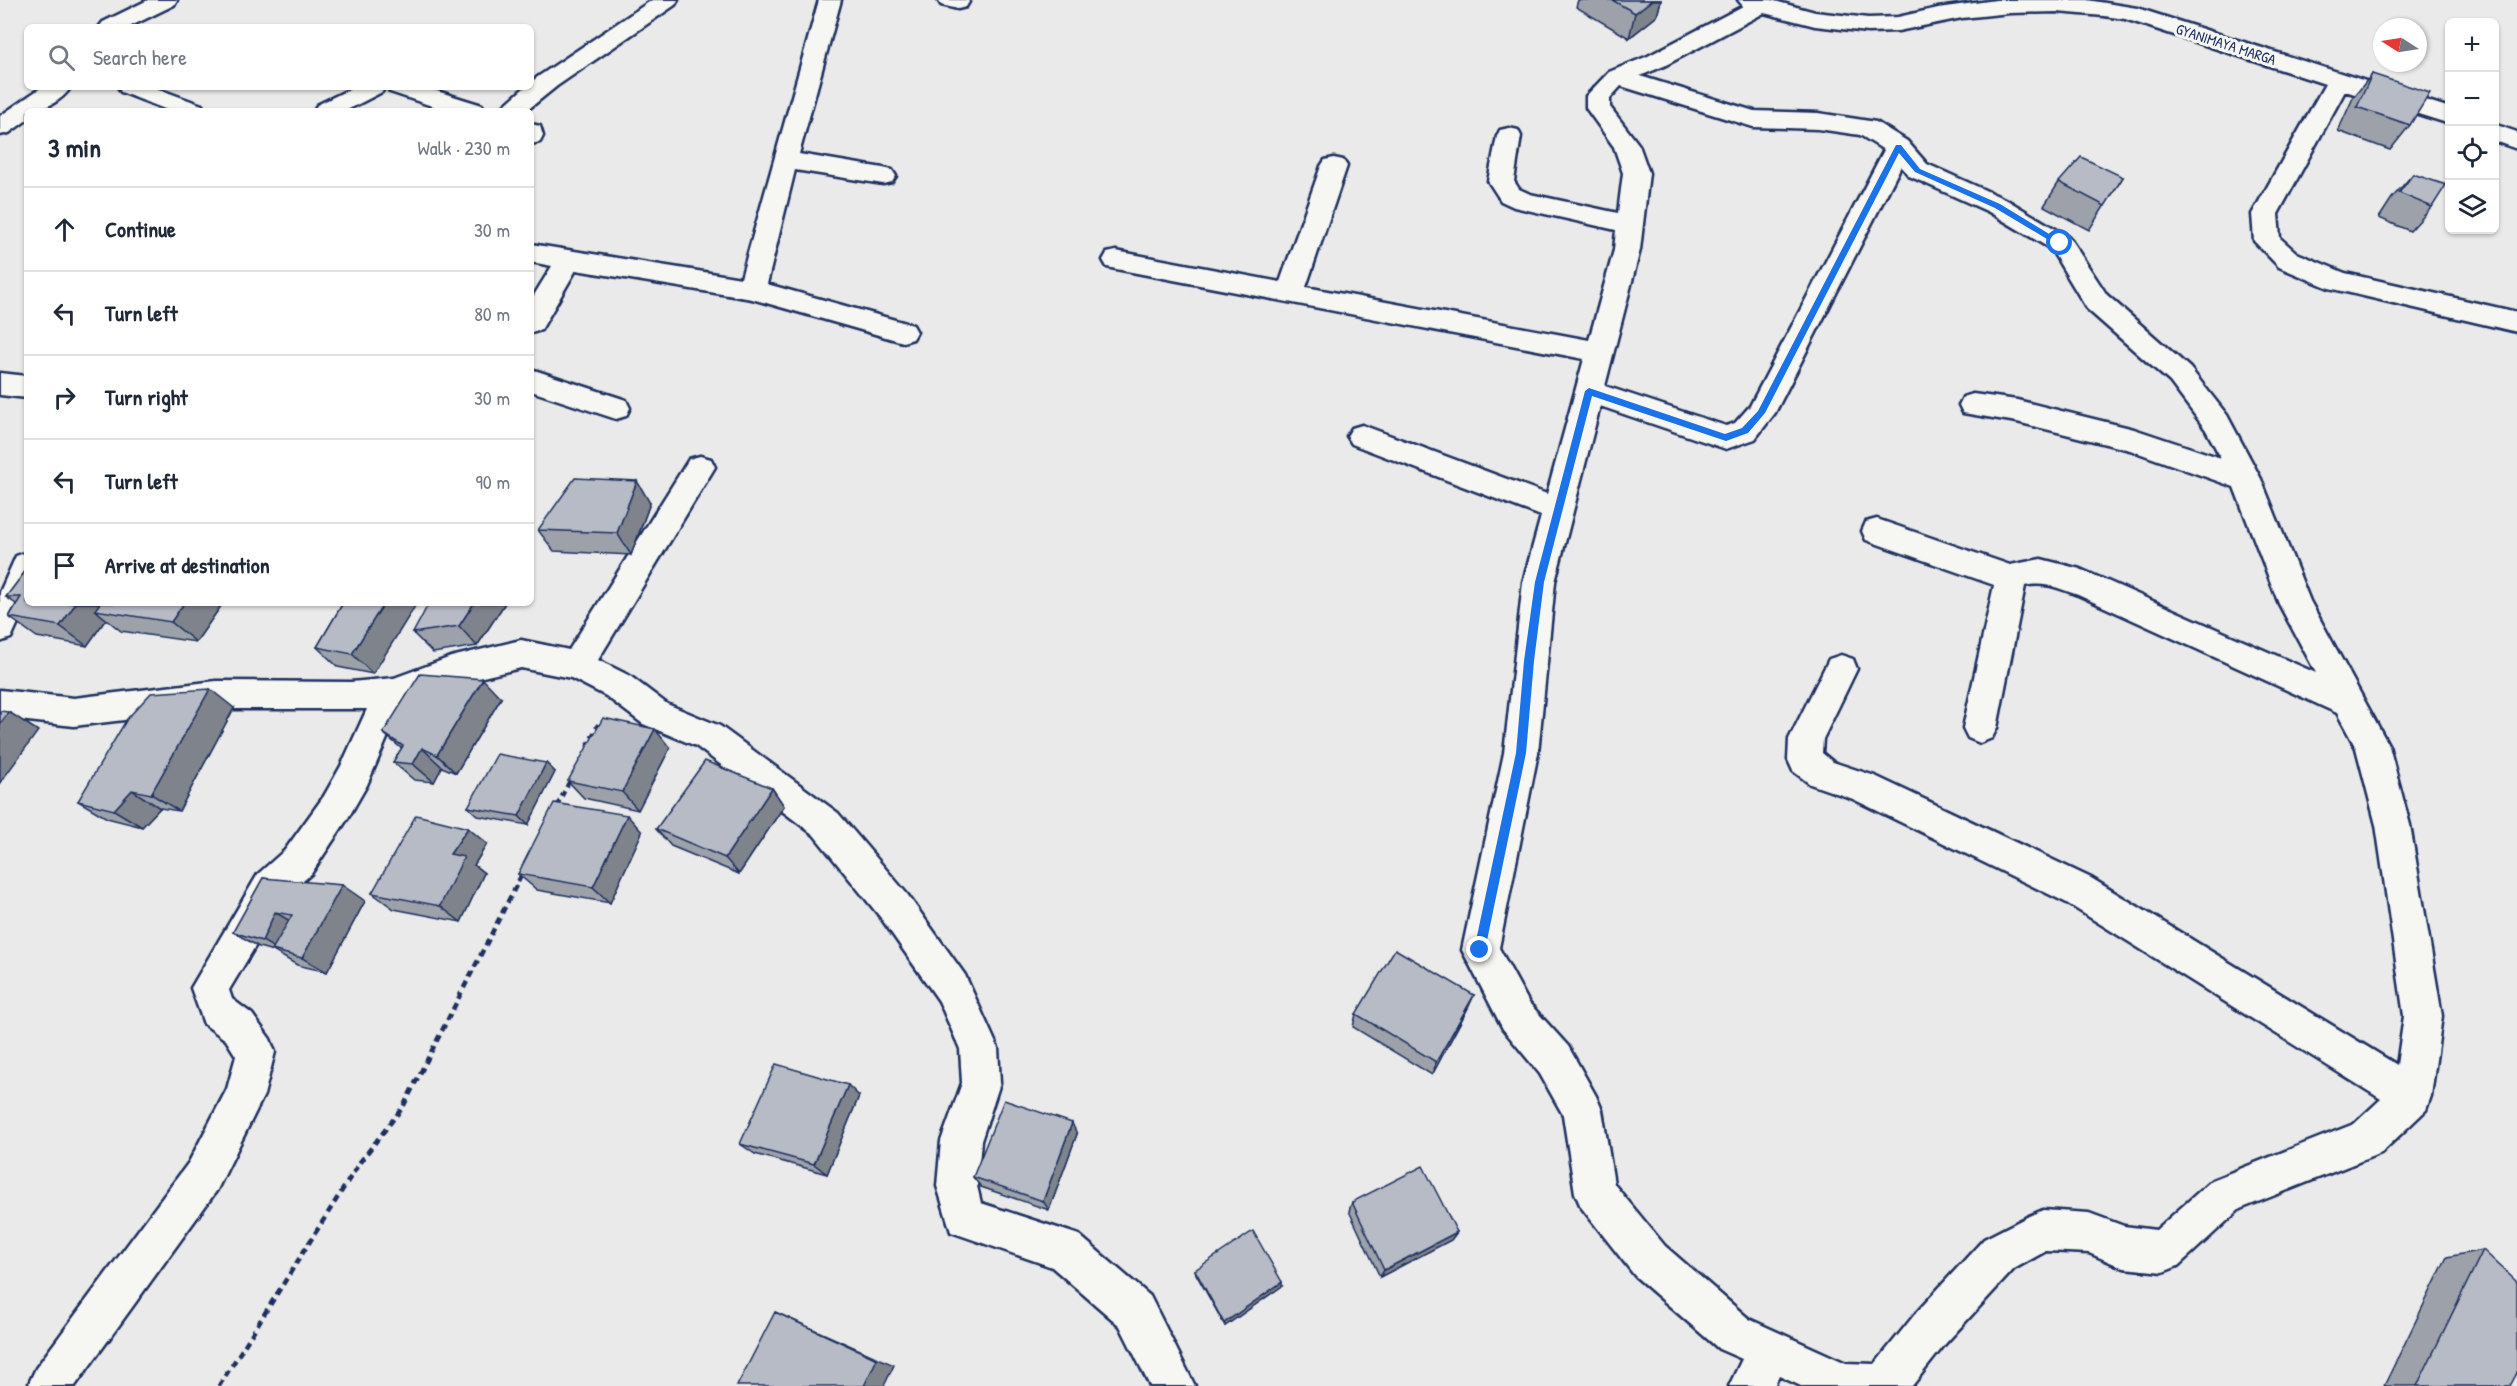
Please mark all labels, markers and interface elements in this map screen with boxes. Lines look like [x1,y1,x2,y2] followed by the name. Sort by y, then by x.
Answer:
[2173,18,2279,70] street label: GYANIMAYA MARGA
[2373,18,2427,72] north arrow
[2445,18,2499,234] map controls
[2445,18,2499,72] button: +
[24,24,534,90] search box
[45,41,78,74] icon: search
[93,42,187,72] text: Search here
[2445,72,2499,126] button: −
[2445,126,2499,180] button: locate
[48,130,101,165] text: 3 min
[418,134,510,161] text: Walk · 230 m
[2445,180,2499,234] button: layers
[48,213,81,246] icon: ahead
[105,214,176,244] text: Continue
[474,216,510,243] text: 30 m
[2046,229,2072,255] route start
[48,297,81,330] icon: left
[105,298,178,328] text: Turn left
[474,300,510,327] text: 80 m
[48,381,81,414] icon: right
[105,382,188,412] text: Turn right
[474,384,510,411] text: 30 m
[48,465,81,498] icon: left
[105,466,178,496] text: Turn left
[476,468,510,495] text: 90 m
[48,549,81,582] icon: arrive
[105,550,270,580] text: Arrive at destination
[1466,936,1492,962] route end

